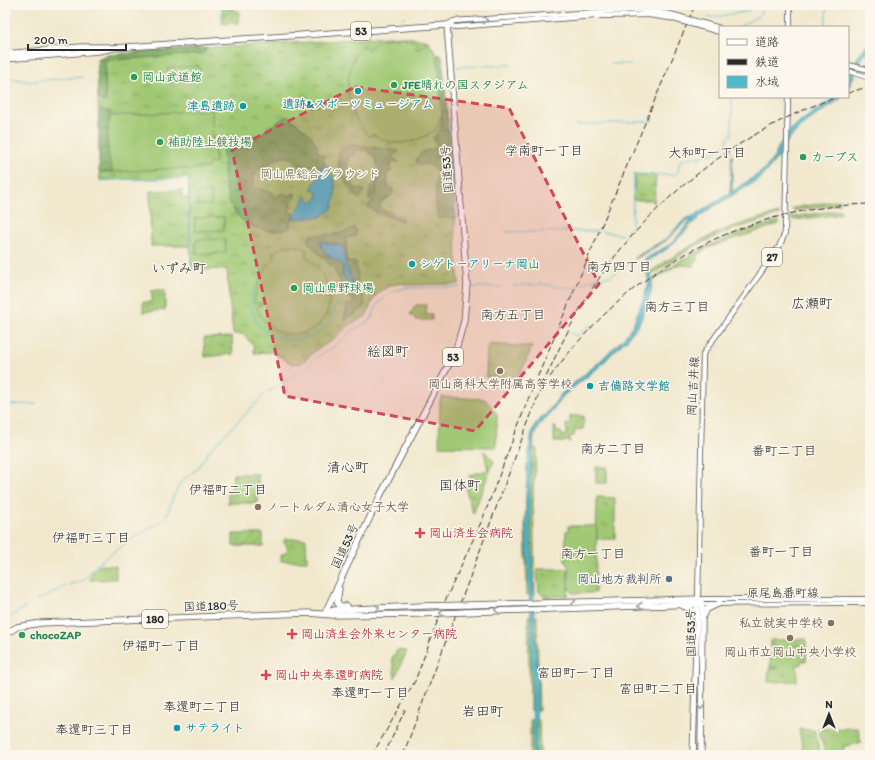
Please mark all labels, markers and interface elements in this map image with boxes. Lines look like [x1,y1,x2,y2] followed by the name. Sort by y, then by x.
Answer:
[482,15,488,24] one-way arrow
[351,22,371,40] road number: 53
[28,26,126,52] scale bar
[719,26,849,98] legend
[34,33,68,47] text: 200 m
[755,35,779,49] text: 道路
[755,55,779,69] text: 鉄道
[142,70,202,84] place label: 岡山武道館
[129,72,139,82] marker: 岡山武道館
[755,75,779,89] text: 水域
[401,78,529,92] place label: JFE晴れの国スタジアム
[389,80,399,90] marker: JFE晴れの国スタジアム
[353,86,363,96] marker: 遺跡&スポーツミュージアム
[282,97,434,111] place label: 遺跡&スポーツミュージアム
[187,99,235,113] place label: 津島遺跡
[238,101,248,111] marker: 津島遺跡
[168,135,252,149] place label: 補助陸上競技場
[155,137,165,147] marker: 補助陸上競技場
[505,143,583,158] district label: 学南町一丁目
[438,144,456,194] street label: 国道53号
[668,145,746,160] district label: 大和町一丁目
[811,150,858,164] place label: カーブス
[798,152,808,162] marker: カーブス
[260,167,380,181] park label: 岡山県総合グラウンド
[762,248,782,266] road number: 27
[420,257,540,271] place label: シゲトーアリーナ岡山
[407,259,417,269] marker: シゲトーアリーナ岡山
[586,259,652,274] district label: 南方四丁目
[152,260,206,277] district label: いずみ町
[302,281,374,295] place label: 岡山県野球場
[289,283,299,293] marker: 岡山県野球場
[791,295,833,312] district label: 広瀬町
[644,299,710,314] district label: 南方三丁目
[480,307,546,322] district label: 南方五丁目
[367,343,409,360] district label: 絵図町
[443,348,463,366] road number: 53
[684,356,702,416] street label: 岡山吉井線
[495,366,505,376] marker: 岡山商科大学附属高等学校
[428,377,572,391] place label: 岡山商科大学附属高等学校
[598,379,670,393] place label: 吉備路文学館
[585,381,595,391] marker: 吉備路文学館
[580,441,646,456] district label: 南方二丁目
[751,443,817,458] district label: 番町二丁目
[327,459,369,476] district label: 清心町
[439,477,481,494] district label: 国体町
[189,482,267,497] district label: 伊福町二丁目
[266,500,409,514] place label: ノートルダム清心女子大学
[253,502,263,512] marker: ノートルダム清心女子大学
[328,521,362,571] street label: 国道53号
[429,526,513,540] place label: 岡山済生会病院
[414,527,426,539] marker: 岡山済生会病院
[52,530,130,545] district label: 伊福町三丁目
[748,544,814,559] district label: 番町一丁目
[560,546,626,561] district label: 南方一丁目
[577,572,662,586] place label: 岡山地方裁判所
[664,574,674,584] marker: 岡山地方裁判所
[747,586,819,600] street label: 原尾島番町線
[570,597,576,606] one-way arrow
[183,598,239,614] street label: 国道180号
[637,601,643,610] one-way arrow
[374,603,380,612] one-way arrow
[494,606,500,614] one-way arrow
[439,608,445,617] one-way arrow
[684,608,698,658] street label: 国道53号
[142,610,168,628] road number: 180
[739,616,823,630] place label: 私立就実中学校
[826,618,836,628] marker: 私立就実中学校
[301,627,457,641] place label: 岡山済生会外来センター病院
[30,628,81,642] place label: chocoZAP
[286,628,298,640] marker: 岡山済生会外来センター病院
[17,630,27,640] marker: chocoZAP
[785,633,795,643] marker: 岡山市立岡山中央小学校
[122,638,200,653] district label: 伊福町一丁目
[724,645,856,659] place label: 岡山市立岡山中央小学校
[537,665,615,680] district label: 富田町一丁目
[275,668,383,682] place label: 岡山中央奉還町病院
[260,669,272,681] marker: 岡山中央奉還町病院
[619,681,697,696] district label: 富田町二丁目
[331,685,409,700] district label: 奉還町一丁目
[809,694,849,734] north arrow
[825,698,833,711] text: N
[163,699,241,714] district label: 奉還町二丁目
[462,703,504,720] district label: 岩田町
[697,704,706,710] one-way arrow
[185,721,245,735] place label: サテライト
[55,722,133,737] district label: 奉還町三丁目
[172,723,182,733] marker: サテライト

